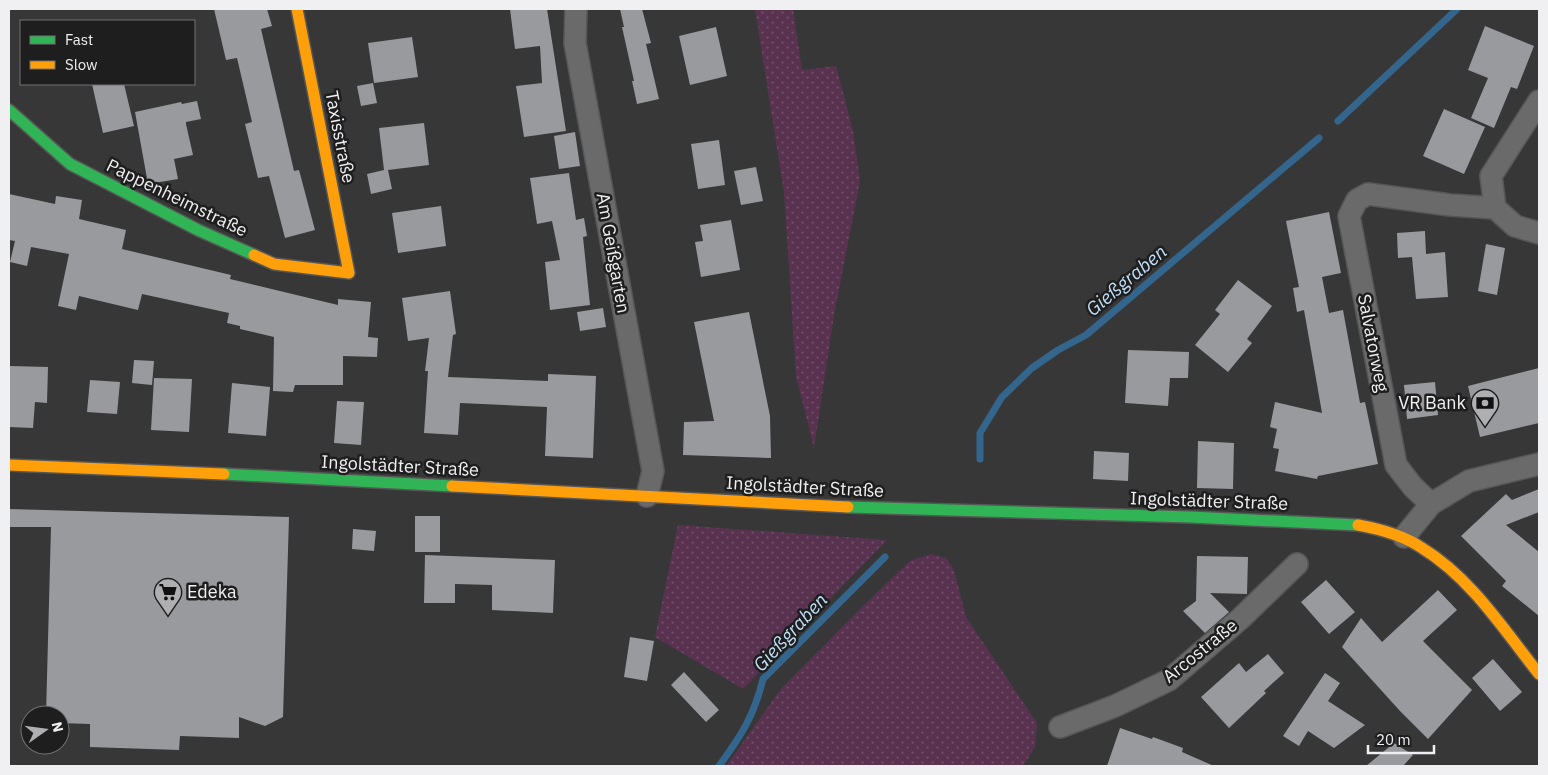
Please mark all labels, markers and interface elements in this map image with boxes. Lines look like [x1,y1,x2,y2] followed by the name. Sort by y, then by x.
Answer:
[20,20,195,85] legend
[65,30,93,49] text: Fast
[65,55,98,74] text: Slow
[320,89,361,185] street label: Taxisstraße
[103,153,252,242] street label: Pappenheimstraße
[592,191,635,315] street label: Am Geißgarten
[1081,239,1171,321] water label: Gießgraben
[1353,292,1394,394] street label: Salvatorweg
[1470,388,1500,427] bank icon: VR Bank
[1398,391,1467,414] place label: VR Bank
[320,450,480,481] street label: Ingolstädter Straße
[725,471,885,502] street label: Ingolstädter Straße
[1130,486,1289,515] street label: Ingolstädter Straße
[153,577,183,616] supermarket icon: Edeka
[187,580,237,603] place label: Edeka
[748,588,832,676] water label: Gießgraben
[1158,613,1242,688] street label: Arcostraße
[20,705,70,755] north arrow
[48,720,68,734] text: N
[1368,722,1434,754] scale bar
[1376,730,1411,749] text: 20 m

